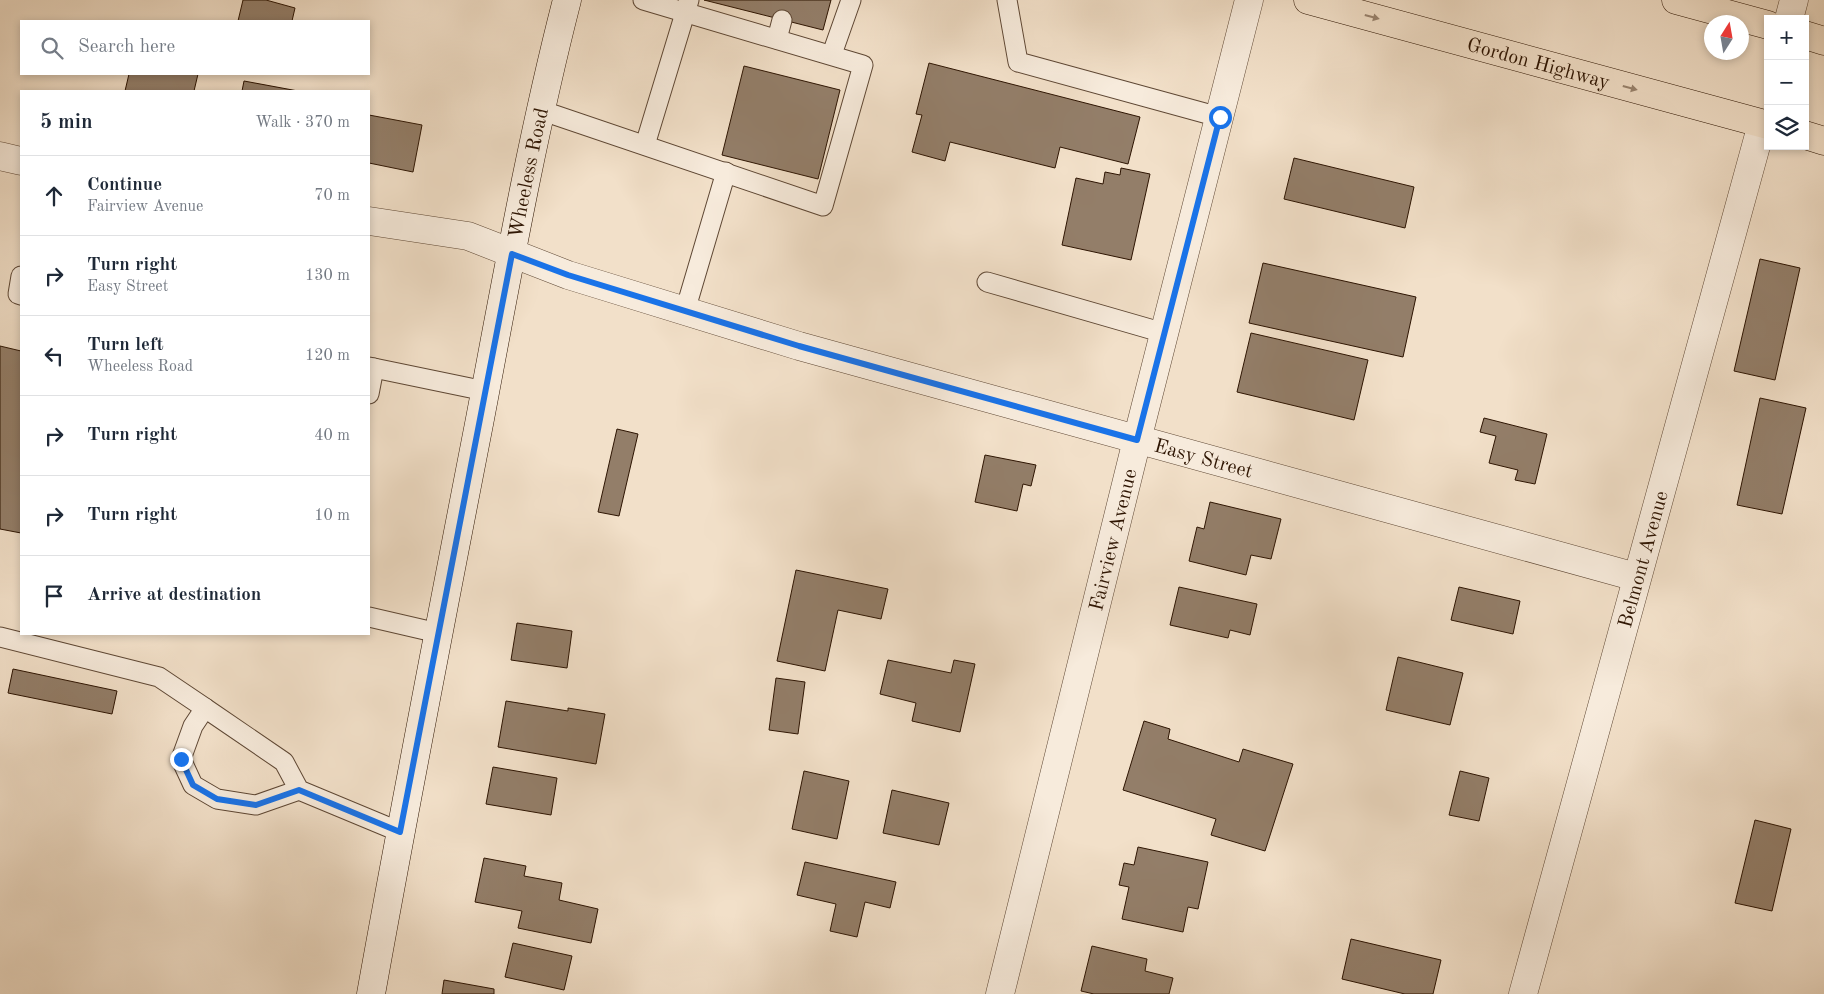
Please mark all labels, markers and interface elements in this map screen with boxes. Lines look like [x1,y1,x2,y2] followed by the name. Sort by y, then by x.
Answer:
[1365,14,1380,22] one-way arrow
[1704,15,1749,60] north arrow
[1764,15,1809,150] map controls
[1764,15,1809,60] button: +
[20,20,370,75] search box
[38,34,66,62] icon: search
[1464,36,1612,94] street label: Gordon Highway
[78,38,175,57] text: Search here
[1764,60,1809,105] button: −
[1623,84,1638,92] one-way arrow
[1764,105,1809,150] button: layers
[507,106,553,240] street label: Wheeless Road
[1209,106,1232,129] route start
[40,112,93,133] text: 5 min
[255,115,350,131] text: Walk · 370 m
[87,176,162,195] text: Continue
[40,182,68,210] icon: ahead
[314,188,350,204] text: 70 m
[87,199,203,215] text: Fairview Avenue
[87,256,177,275] text: Turn right
[40,262,68,290] icon: right
[305,268,350,284] text: 130 m
[87,279,168,295] text: Easy Street
[87,336,164,355] text: Turn left
[40,342,68,370] icon: left
[305,348,350,364] text: 120 m
[87,359,193,375] text: Wheeless Road
[40,422,68,450] icon: right
[87,426,177,445] text: Turn right
[314,428,350,444] text: 40 m
[1152,436,1255,483] street label: Easy Street
[1087,467,1141,613] street label: Fairview Avenue
[1616,489,1673,630] street label: Belmont Avenue
[40,502,68,530] icon: right
[87,506,177,525] text: Turn right
[314,508,350,524] text: 10 m
[40,582,68,610] icon: arrive
[87,586,261,605] text: Arrive at destination
[170,748,193,771] route end

